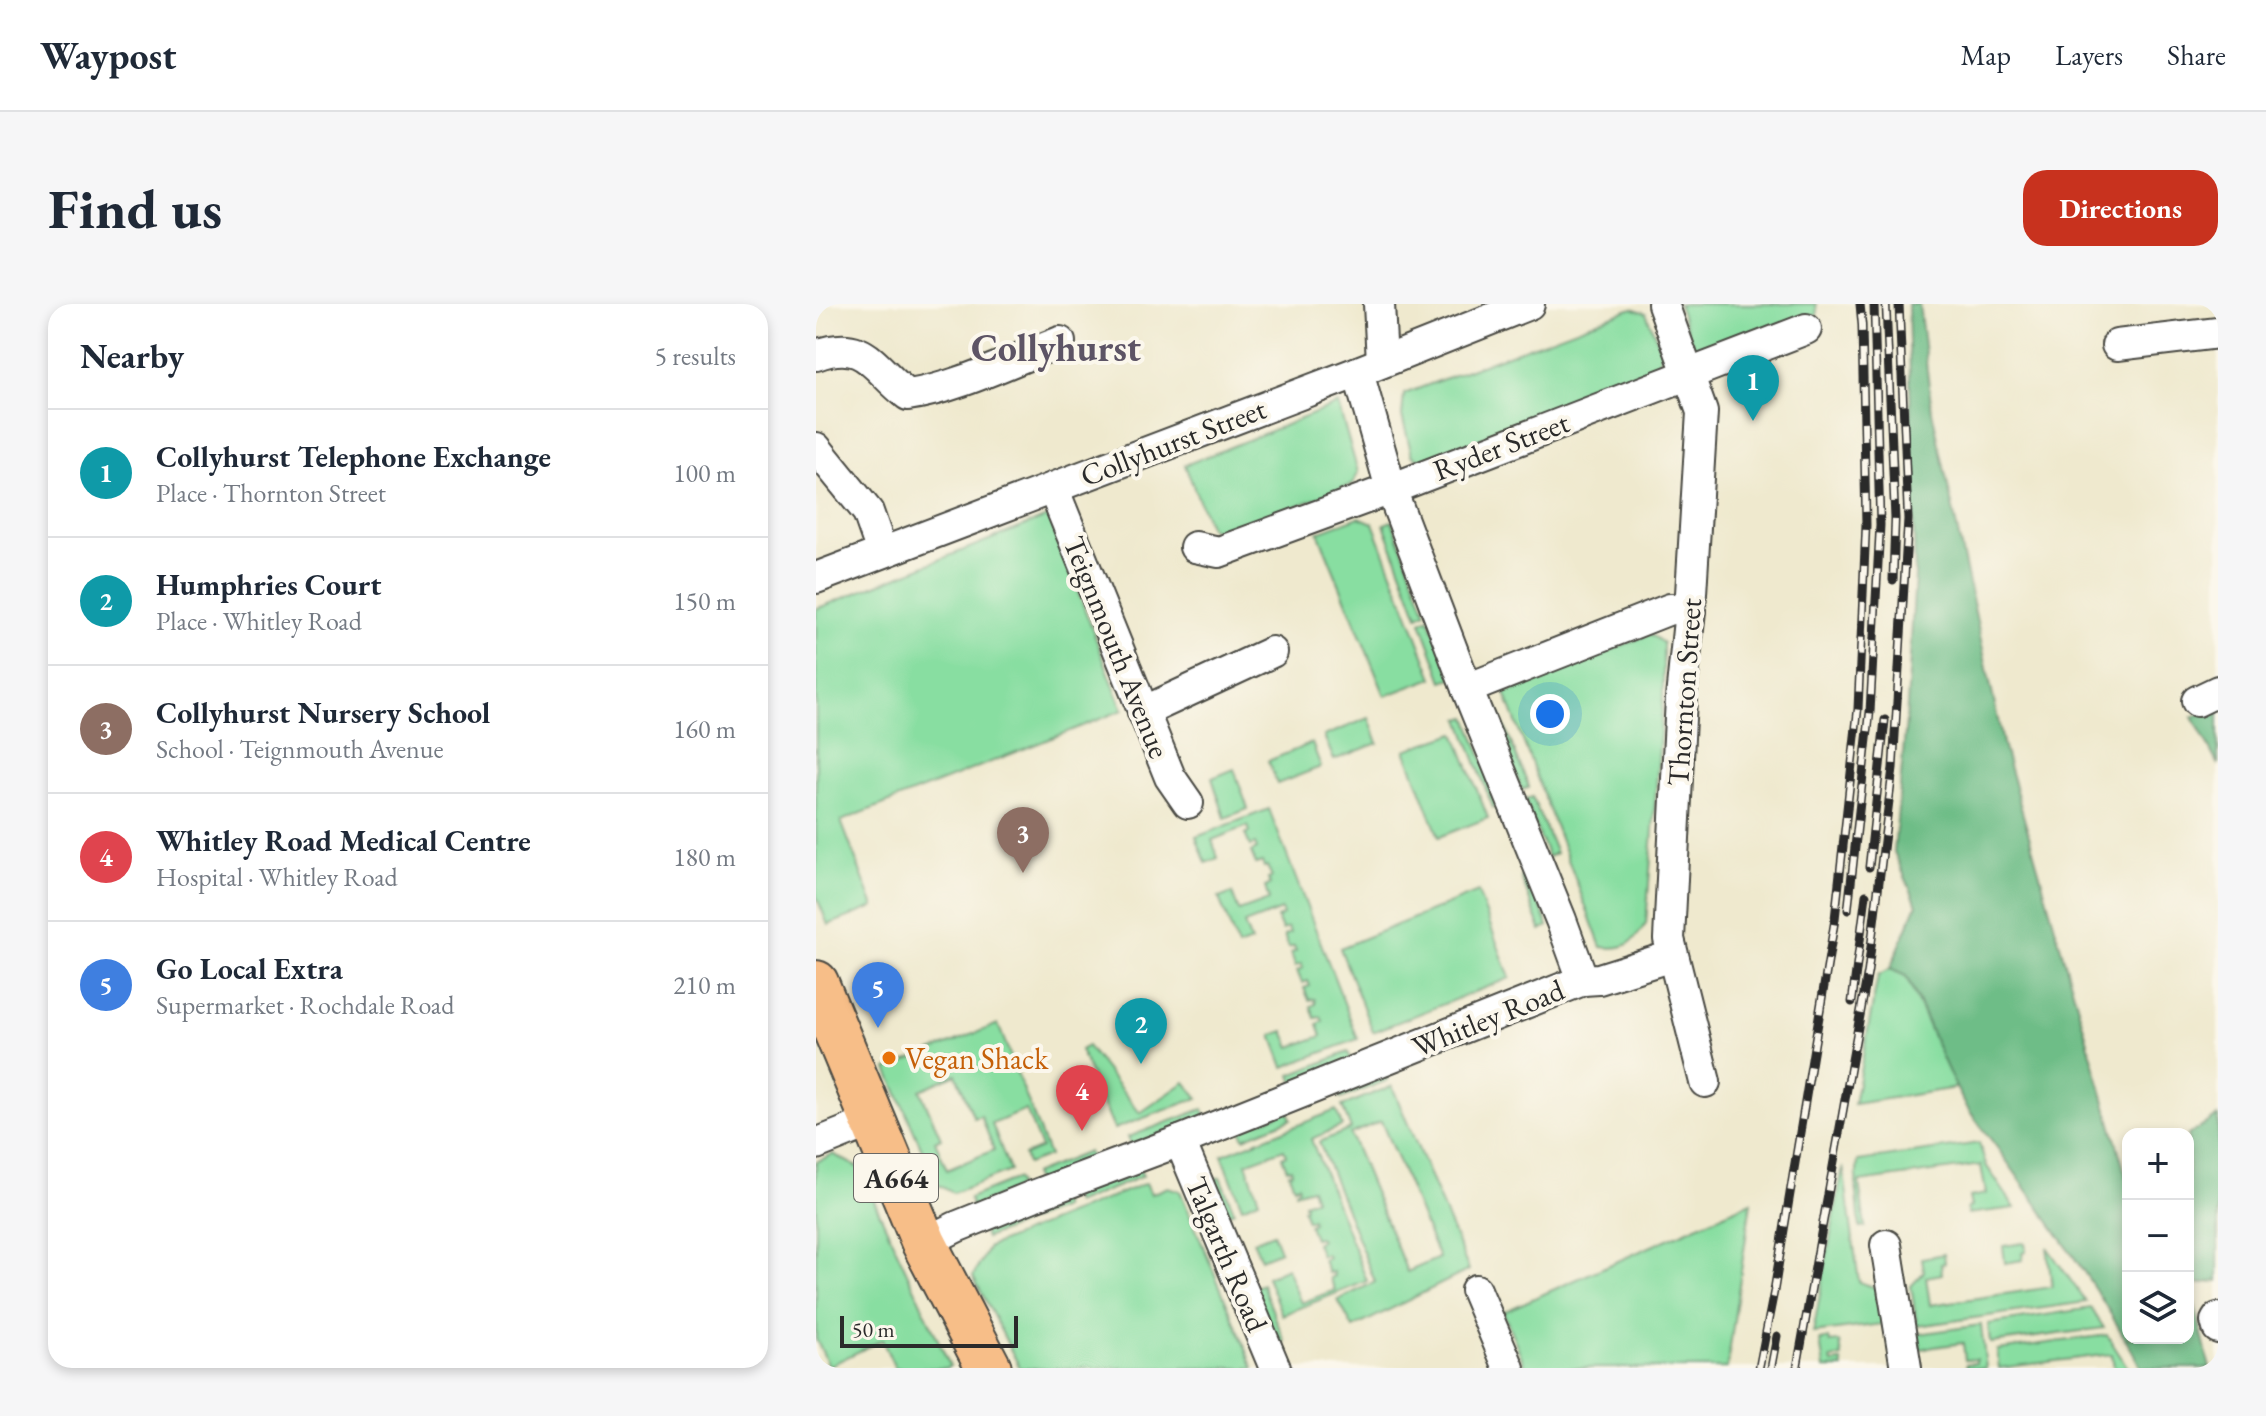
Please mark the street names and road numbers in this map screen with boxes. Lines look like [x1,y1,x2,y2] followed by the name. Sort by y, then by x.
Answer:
[1075,389,1272,495] street label: Collyhurst Street
[1427,402,1575,490] street label: Ryder Street
[1055,530,1179,764] street label: Teignmouth Avenue
[1658,596,1710,787] street label: Thornton Street
[1406,970,1570,1066] street label: Whitley Road
[854,1154,938,1202] road number: A664
[1177,1171,1277,1338] street label: Talgarth Road

